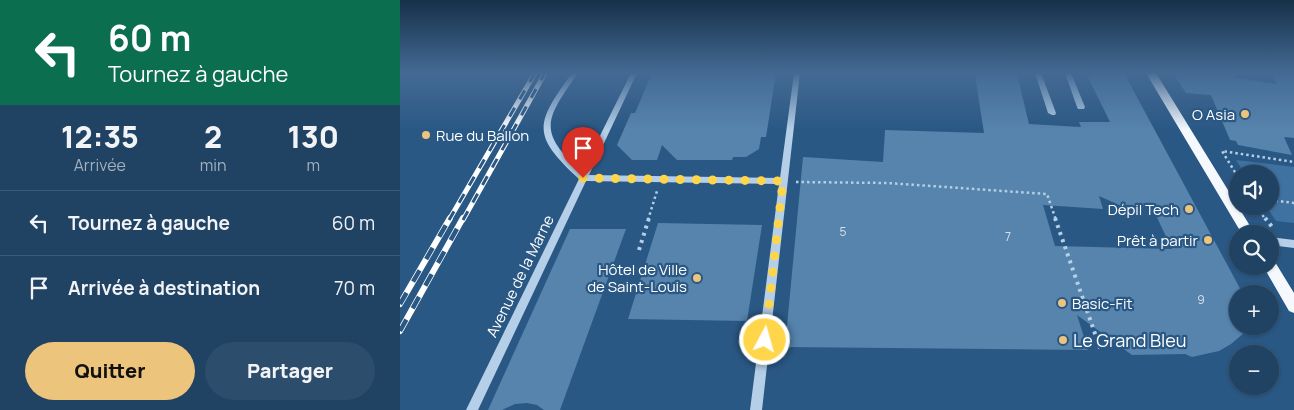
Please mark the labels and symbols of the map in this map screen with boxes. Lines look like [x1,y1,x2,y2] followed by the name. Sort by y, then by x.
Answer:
[1192,104,1235,125] place label: O Asia
[1239,108,1251,120] marker: O Asia
[436,125,529,146] place label: Rue du Ballon
[562,127,604,178] pin
[420,129,432,141] marker: Rue du Ballon
[1108,199,1179,220] place label: Dépil Tech
[1183,203,1195,215] marker: Dépil Tech
[481,211,559,341] street label: Avenue de la Marne
[840,223,847,240] house number: 5
[1005,228,1011,245] house number: 7
[1117,230,1199,251] place label: Prêt à partir
[1202,234,1214,246] marker: Prêt à partir
[587,259,687,297] place label: Hôtel de Ville de Saint-Louis
[691,272,703,284] marker: Hôtel de Ville de Saint-Louis
[1197,291,1205,308] house number: 9
[1072,293,1133,314] place label: Basic-Fit
[1056,297,1068,309] marker: Basic-Fit
[738,313,790,365] position arrow
[1073,328,1186,352] place label: Le Grand Bleu
[1057,334,1069,346] marker: Le Grand Bleu

